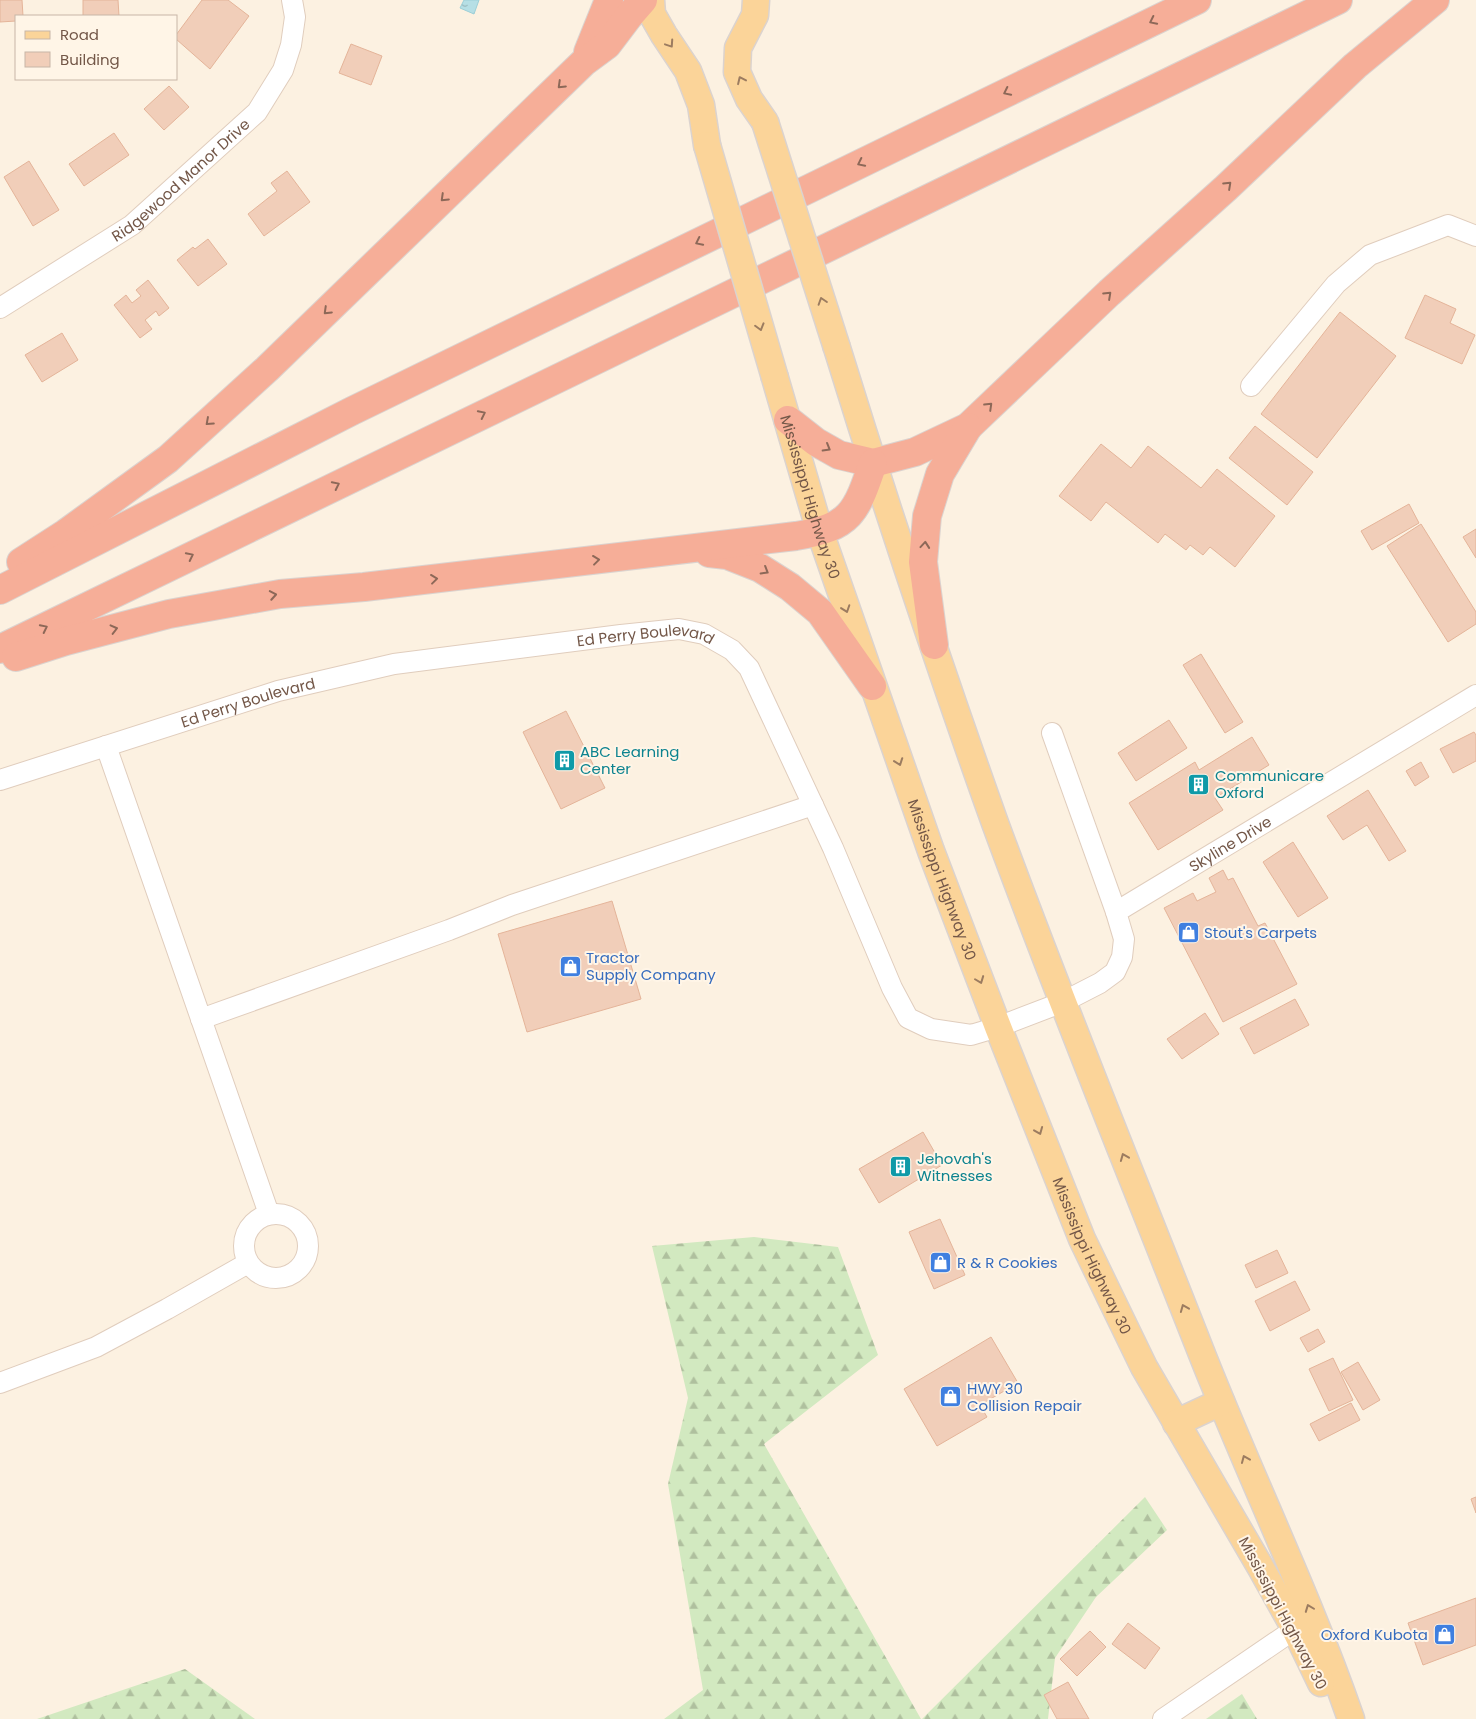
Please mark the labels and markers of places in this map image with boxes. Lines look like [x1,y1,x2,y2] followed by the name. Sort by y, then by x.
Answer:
[580,741,679,779] place label: ABC Learning Center
[552,748,576,772] building icon: ABC Learning Center
[1215,765,1324,803] place label: Communicare Oxford
[1187,772,1211,796] building icon: Communicare Oxford
[1176,920,1200,944] shop icon: Stout's Carpets
[1204,922,1317,943] place label: Stout's Carpets
[586,947,716,985] place label: Tractor Supply Company
[558,954,582,978] shop icon: Tractor Supply Company
[917,1148,993,1186] place label: Jehovah's Witnesses
[889,1155,913,1179] building icon: Jehovah's Witnesses
[929,1250,953,1274] shop icon: R & R Cookies
[957,1252,1058,1273] place label: R & R Cookies
[967,1378,1082,1416] place label: HWY 30 Collision Repair
[939,1385,963,1409] shop icon: HWY 30 Collision Repair
[1432,1622,1456,1646] shop icon: Oxford Kubota
[1321,1624,1428,1645] place label: Oxford Kubota

